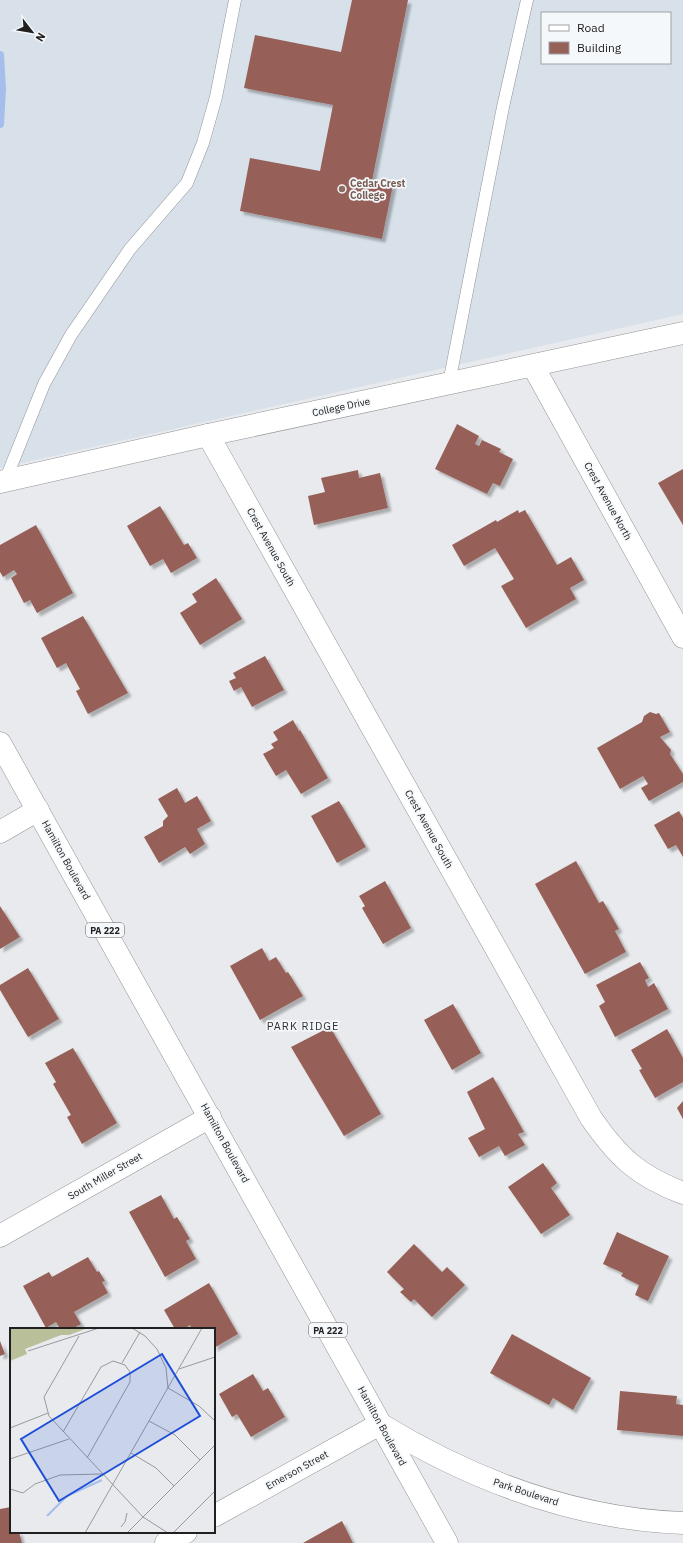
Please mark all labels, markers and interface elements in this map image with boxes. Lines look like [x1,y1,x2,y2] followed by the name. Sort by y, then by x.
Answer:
[12,12,52,52] north arrow
[541,12,671,64] legend
[577,20,605,35] text: Road
[33,30,49,44] text: N
[577,40,622,55] text: Building
[350,177,405,202] place label: Cedar Crest College
[337,184,347,194] marker: Cedar Crest College
[311,394,372,419] street label: College Drive
[581,460,635,542] street label: Crest Avenue North
[244,505,298,589] street label: Crest Avenue South
[402,787,456,871] street label: Crest Avenue South
[39,818,93,902] street label: Hamilton Boulevard
[86,923,124,937] road number: PA 222
[267,1019,339,1033] district label: PARK RIDGE
[198,1101,252,1185] street label: Hamilton Boulevard
[66,1149,145,1203] street label: South Miller Street
[309,1323,347,1337] road number: PA 222
[10,1328,215,1533] inset map
[355,1384,409,1468] street label: Hamilton Boulevard
[263,1447,331,1493] street label: Emerson Street
[492,1475,560,1509] street label: Park Boulevard

